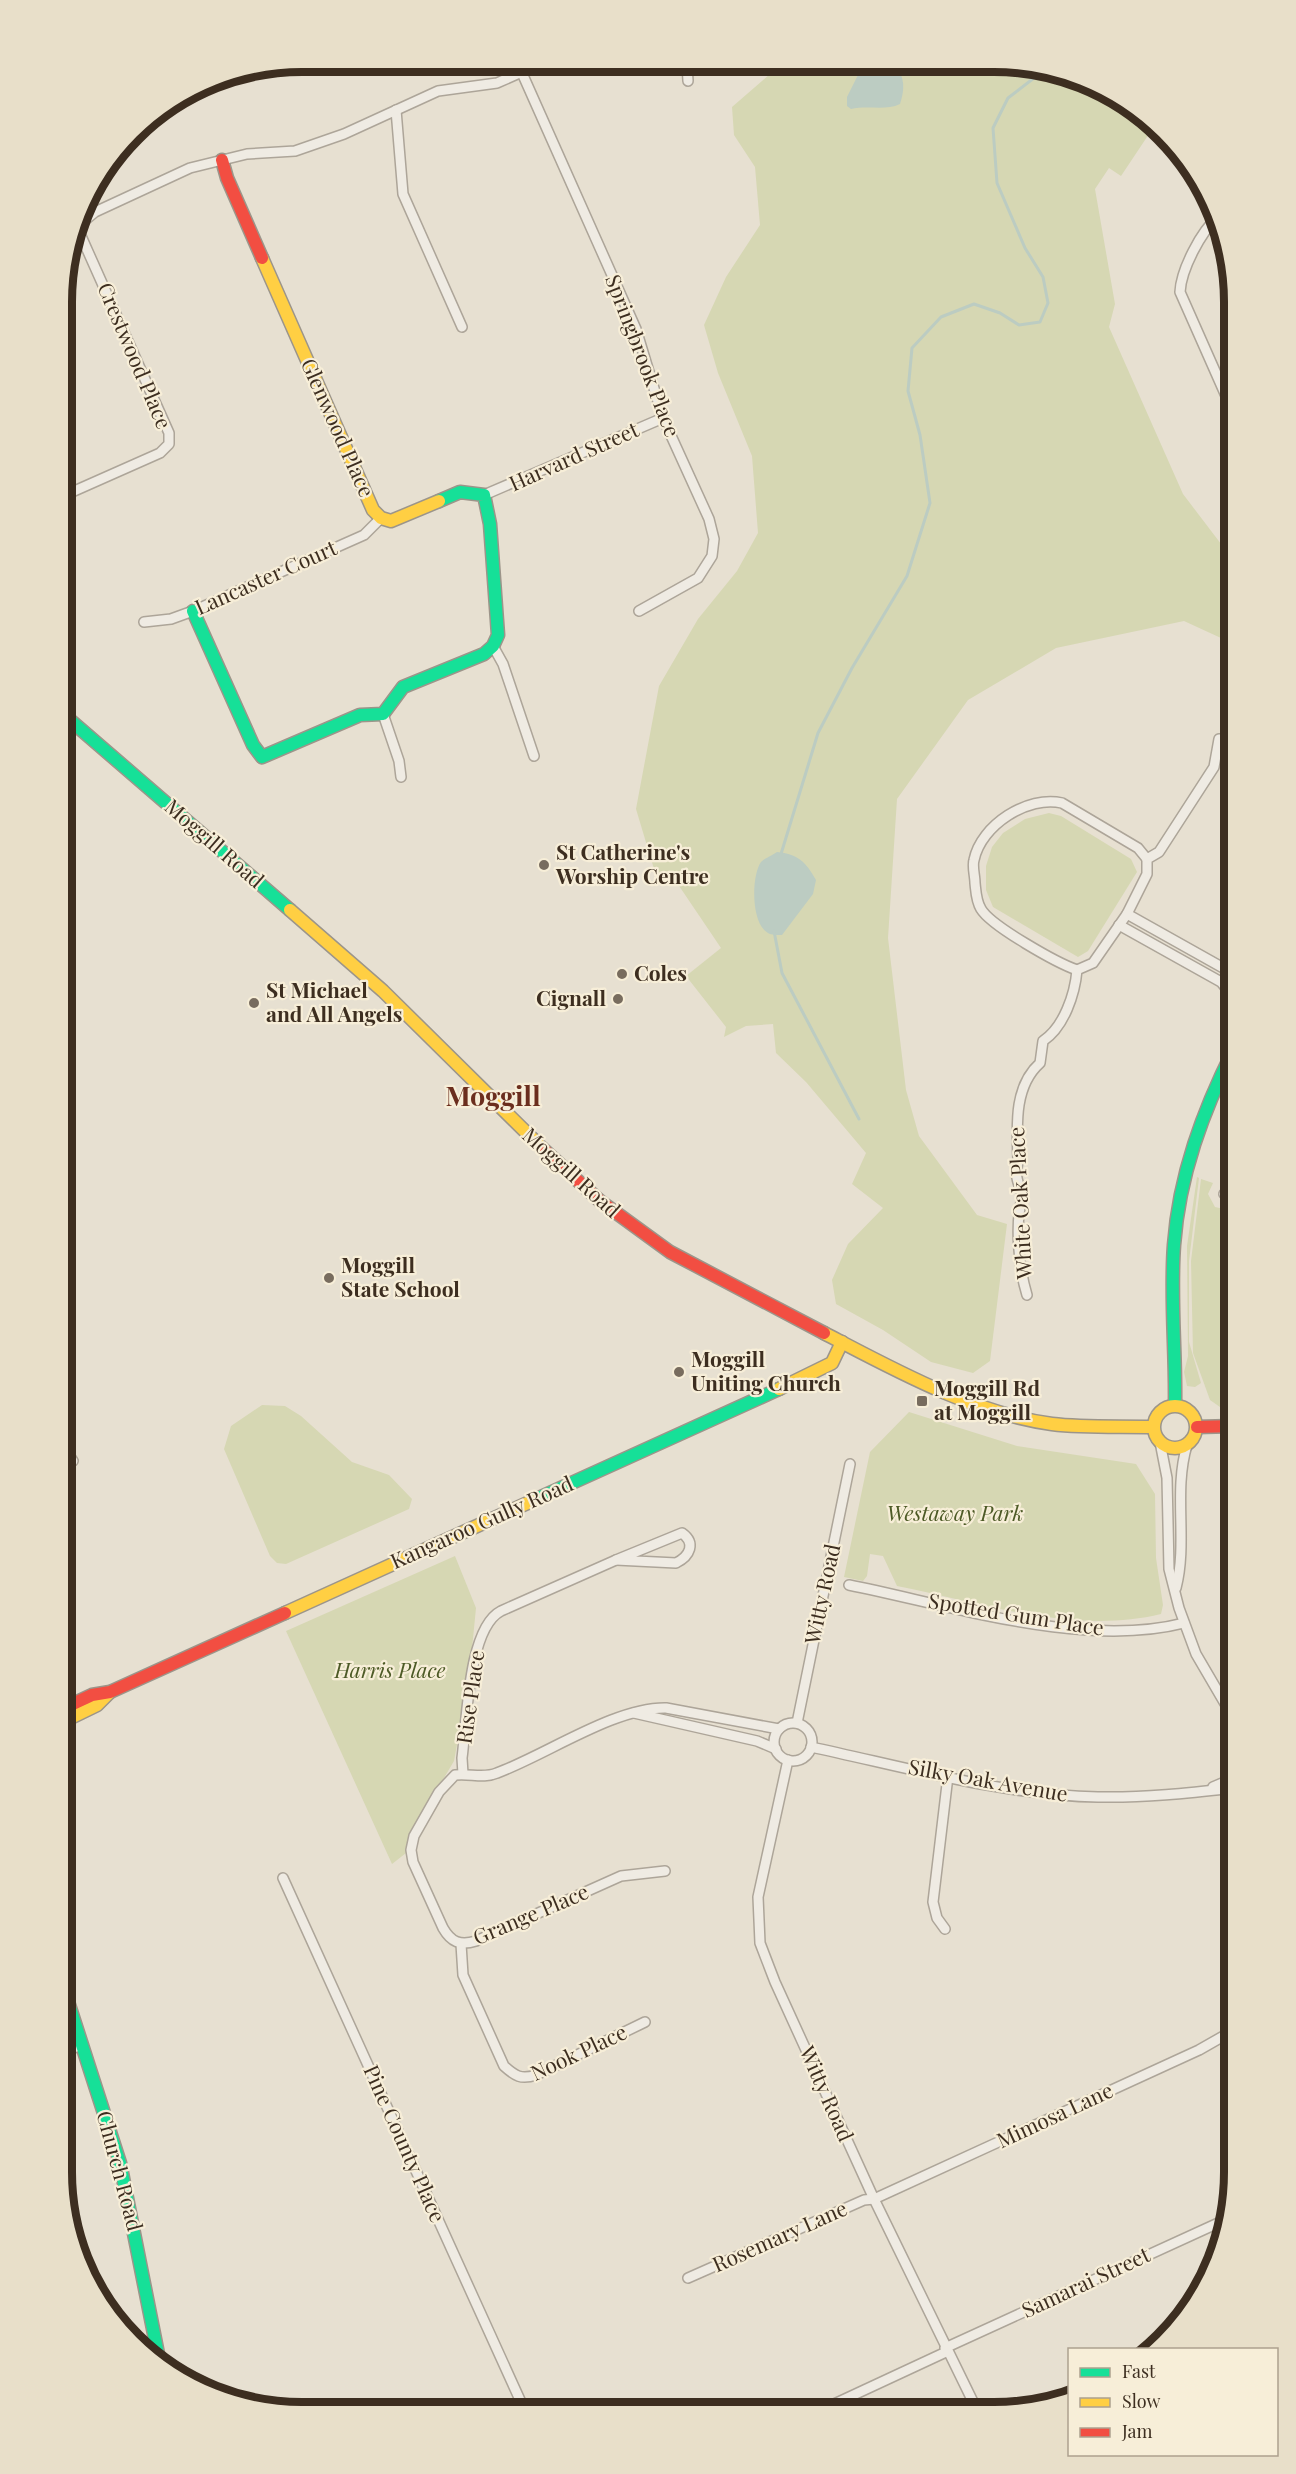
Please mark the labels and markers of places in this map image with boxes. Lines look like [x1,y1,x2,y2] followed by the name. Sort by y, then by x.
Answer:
[555,837,709,889] place label: St Catherine's Worship Centre
[537,858,551,872] marker: St Catherine's Worship Centre
[634,958,687,986] place label: Coles
[615,967,629,981] marker: Coles
[266,975,403,1027] place label: St Michael and All Angels
[536,983,606,1011] place label: Cignall
[611,992,625,1006] marker: Cignall
[247,996,261,1010] marker: St Michael and All Angels
[341,1250,460,1302] place label: Moggill State School
[322,1271,336,1285] marker: Moggill State School
[691,1344,841,1396] place label: Moggill Uniting Church
[672,1365,686,1379] marker: Moggill Uniting Church
[934,1373,1040,1425] place label: Moggill Rd at Moggill
[915,1394,929,1408] marker: Moggill Rd at Moggill

